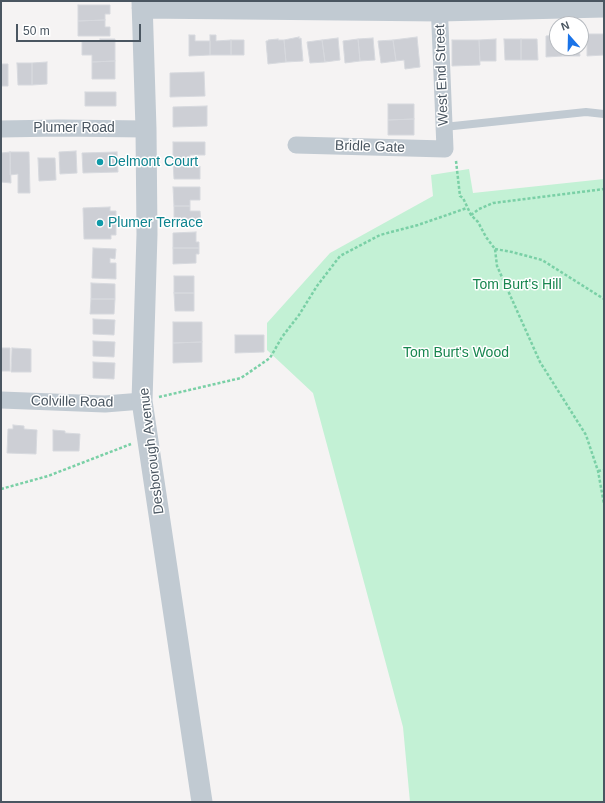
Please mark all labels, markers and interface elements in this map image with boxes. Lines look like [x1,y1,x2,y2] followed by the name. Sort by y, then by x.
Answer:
[18,16,143,42] scale bar
[549,16,589,56] north arrow
[559,19,571,33] text: N
[23,24,50,38] text: 50 m
[432,24,452,126] street label: West End Street
[33,120,115,136] street label: Plumer Road
[335,137,405,157] street label: Bridle Gate
[108,154,198,170] place label: Delmont Court
[95,157,105,167] marker: Delmont Court
[108,215,203,231] place label: Plumer Terrace
[95,218,105,228] marker: Plumer Terrace
[472,277,562,293] park label: Tom Burt's Hill
[403,345,509,361] park label: Tom Burt's Wood
[136,387,168,515] street label: Desborough Avenue
[31,393,113,411] street label: Colville Road

